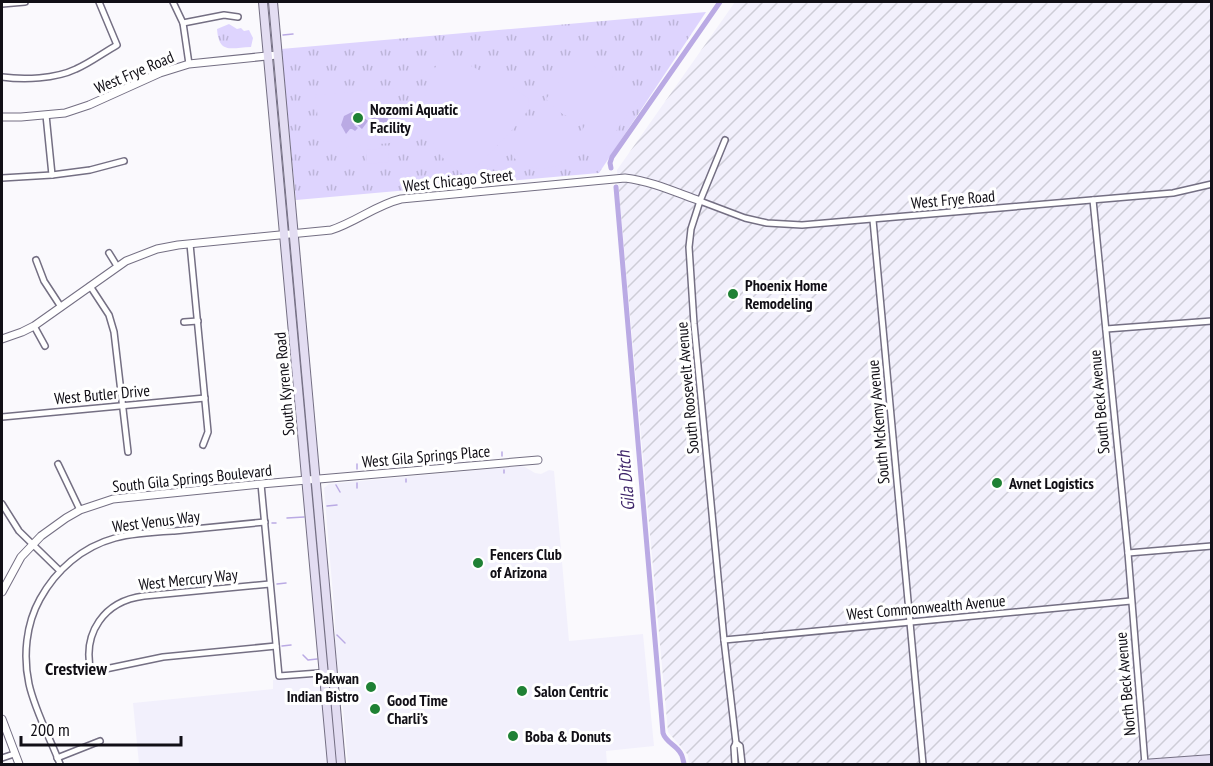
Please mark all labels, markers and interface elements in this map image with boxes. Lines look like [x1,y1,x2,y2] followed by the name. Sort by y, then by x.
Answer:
[91,46,177,98] street label: West Frye Road
[370,99,459,137] place label: Nozomi Aquatic Facility
[351,111,365,125] marker: Nozomi Aquatic Facility
[402,164,514,196] street label: West Chicago Street
[910,185,996,213] street label: West Frye Road
[745,275,828,313] place label: Phoenix Home Remodeling
[726,287,740,301] marker: Phoenix Home Remodeling
[671,321,703,455] street label: South Roosevelt Avenue
[269,331,298,437] street label: South Kyrene Road
[1084,349,1114,455] street label: South Beck Avenue
[863,359,893,485] street label: South McKemy Avenue
[53,380,151,408] street label: West Butler Drive
[361,440,491,472] street label: West Gila Springs Place
[611,449,640,512] water label: Gila Ditch
[111,460,273,496] street label: South Gila Springs Boulevard
[1008,473,1094,493] place label: Avnet Logistics
[990,476,1004,490] marker: Avnet Logistics
[111,506,201,536] street label: West Venus Way
[490,544,562,582] place label: Fencers Club of Arizona
[471,556,485,570] marker: Fencers Club of Arizona
[137,564,239,594] street label: West Mercury Way
[846,590,1006,624] street label: West Commonwealth Avenue
[1111,631,1139,737] street label: North Beck Avenue
[45,657,107,680] district label: Crestview
[287,668,359,706] place label: Pakwan Indian Bistro
[364,680,378,694] marker: Pakwan Indian Bistro
[534,681,609,701] place label: Salon Centric
[515,684,529,698] marker: Salon Centric
[387,690,448,728] place label: Good Time Charli’s
[368,702,382,716] marker: Good Time Charli’s
[21,709,182,747] scale bar
[30,718,70,741] text: 200 m
[525,726,612,746] place label: Boba & Donuts
[506,729,520,743] marker: Boba & Donuts

